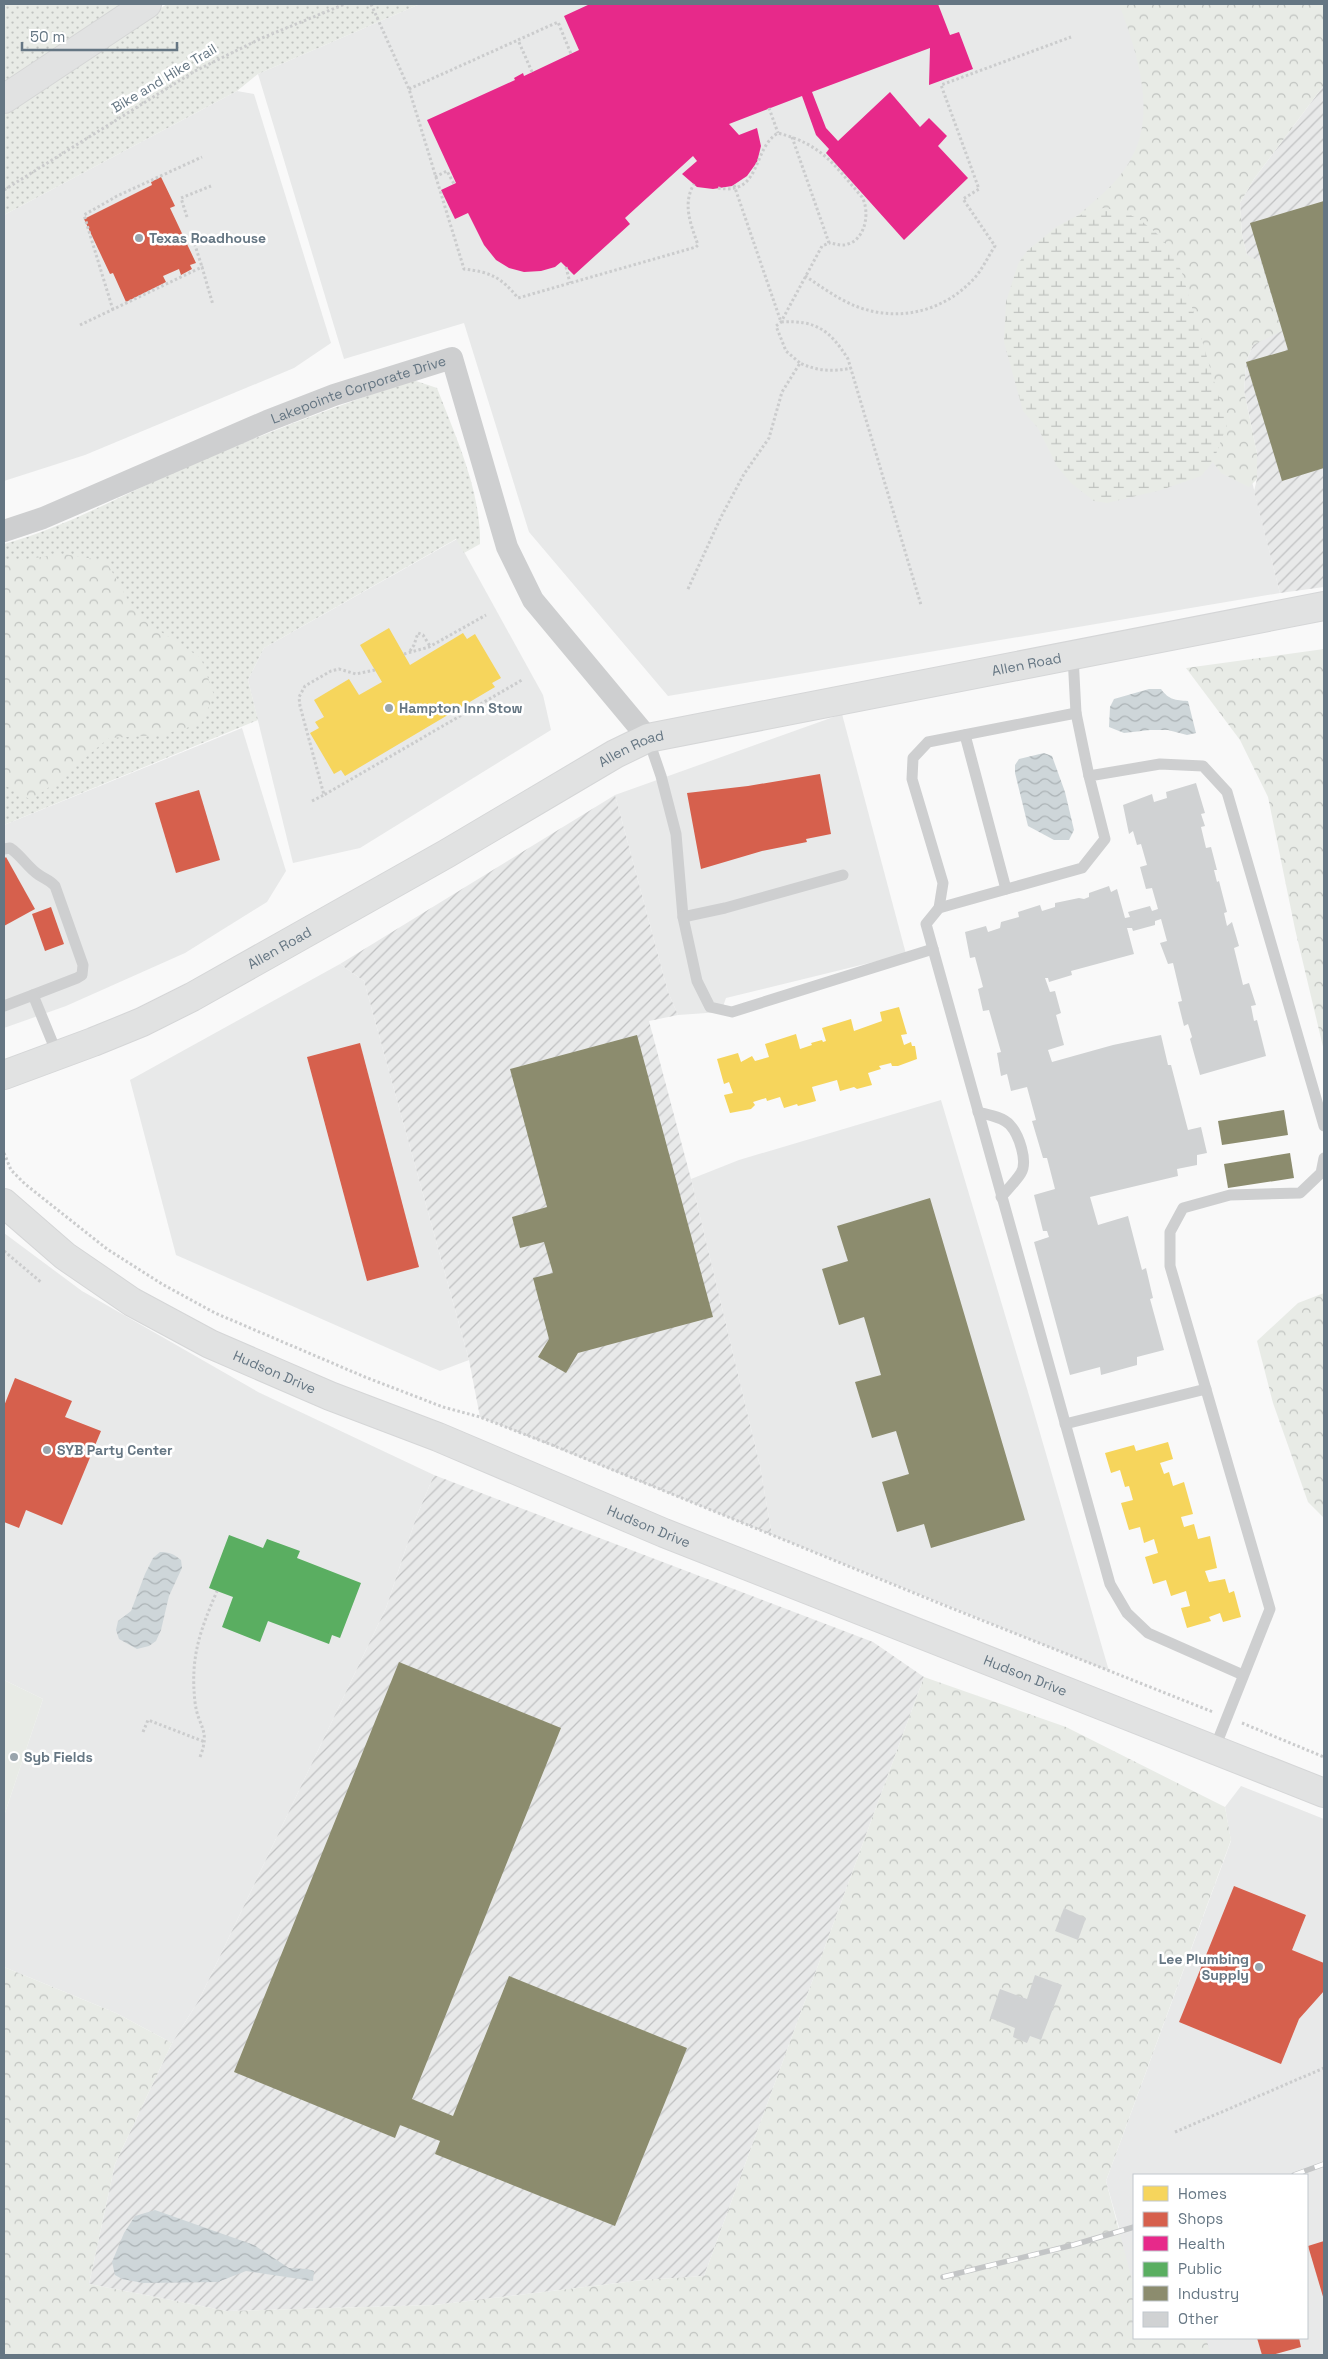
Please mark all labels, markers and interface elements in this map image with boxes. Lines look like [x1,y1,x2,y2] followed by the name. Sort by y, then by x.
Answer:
[22,20,178,52] scale bar
[30,27,65,46] text: 50 m
[108,40,220,116] street label: Bike and Hike Trail
[149,229,266,247] place label: Texas Roadhouse
[133,232,145,244] marker: Texas Roadhouse
[268,351,448,428] street label: Lakepointe Corporate Drive
[990,648,1063,680] street label: Allen Road
[399,699,522,717] place label: Hampton Inn Stow
[383,702,395,714] marker: Hampton Inn Stow
[595,726,665,771] street label: Allen Road
[244,923,315,973] street label: Allen Road
[230,1346,319,1398] street label: Hudson Drive
[57,1441,173,1459] place label: SYB Party Center
[41,1444,53,1456] marker: SYB Party Center
[604,1501,693,1552] street label: Hudson Drive
[981,1651,1070,1700] street label: Hudson Drive
[24,1748,93,1766] place label: Syb Fields
[8,1751,20,1763] marker: Syb Fields
[1159,1950,1249,1984] place label: Lee Plumbing Supply
[1253,1961,1265,1973] marker: Lee Plumbing Supply
[1133,2174,1308,2339] legend
[1178,2184,1227,2203] text: Homes
[1178,2209,1223,2228] text: Shops
[1178,2234,1225,2253] text: Health
[1178,2259,1222,2278] text: Public
[1178,2284,1239,2303] text: Industry
[1178,2309,1219,2328] text: Other

